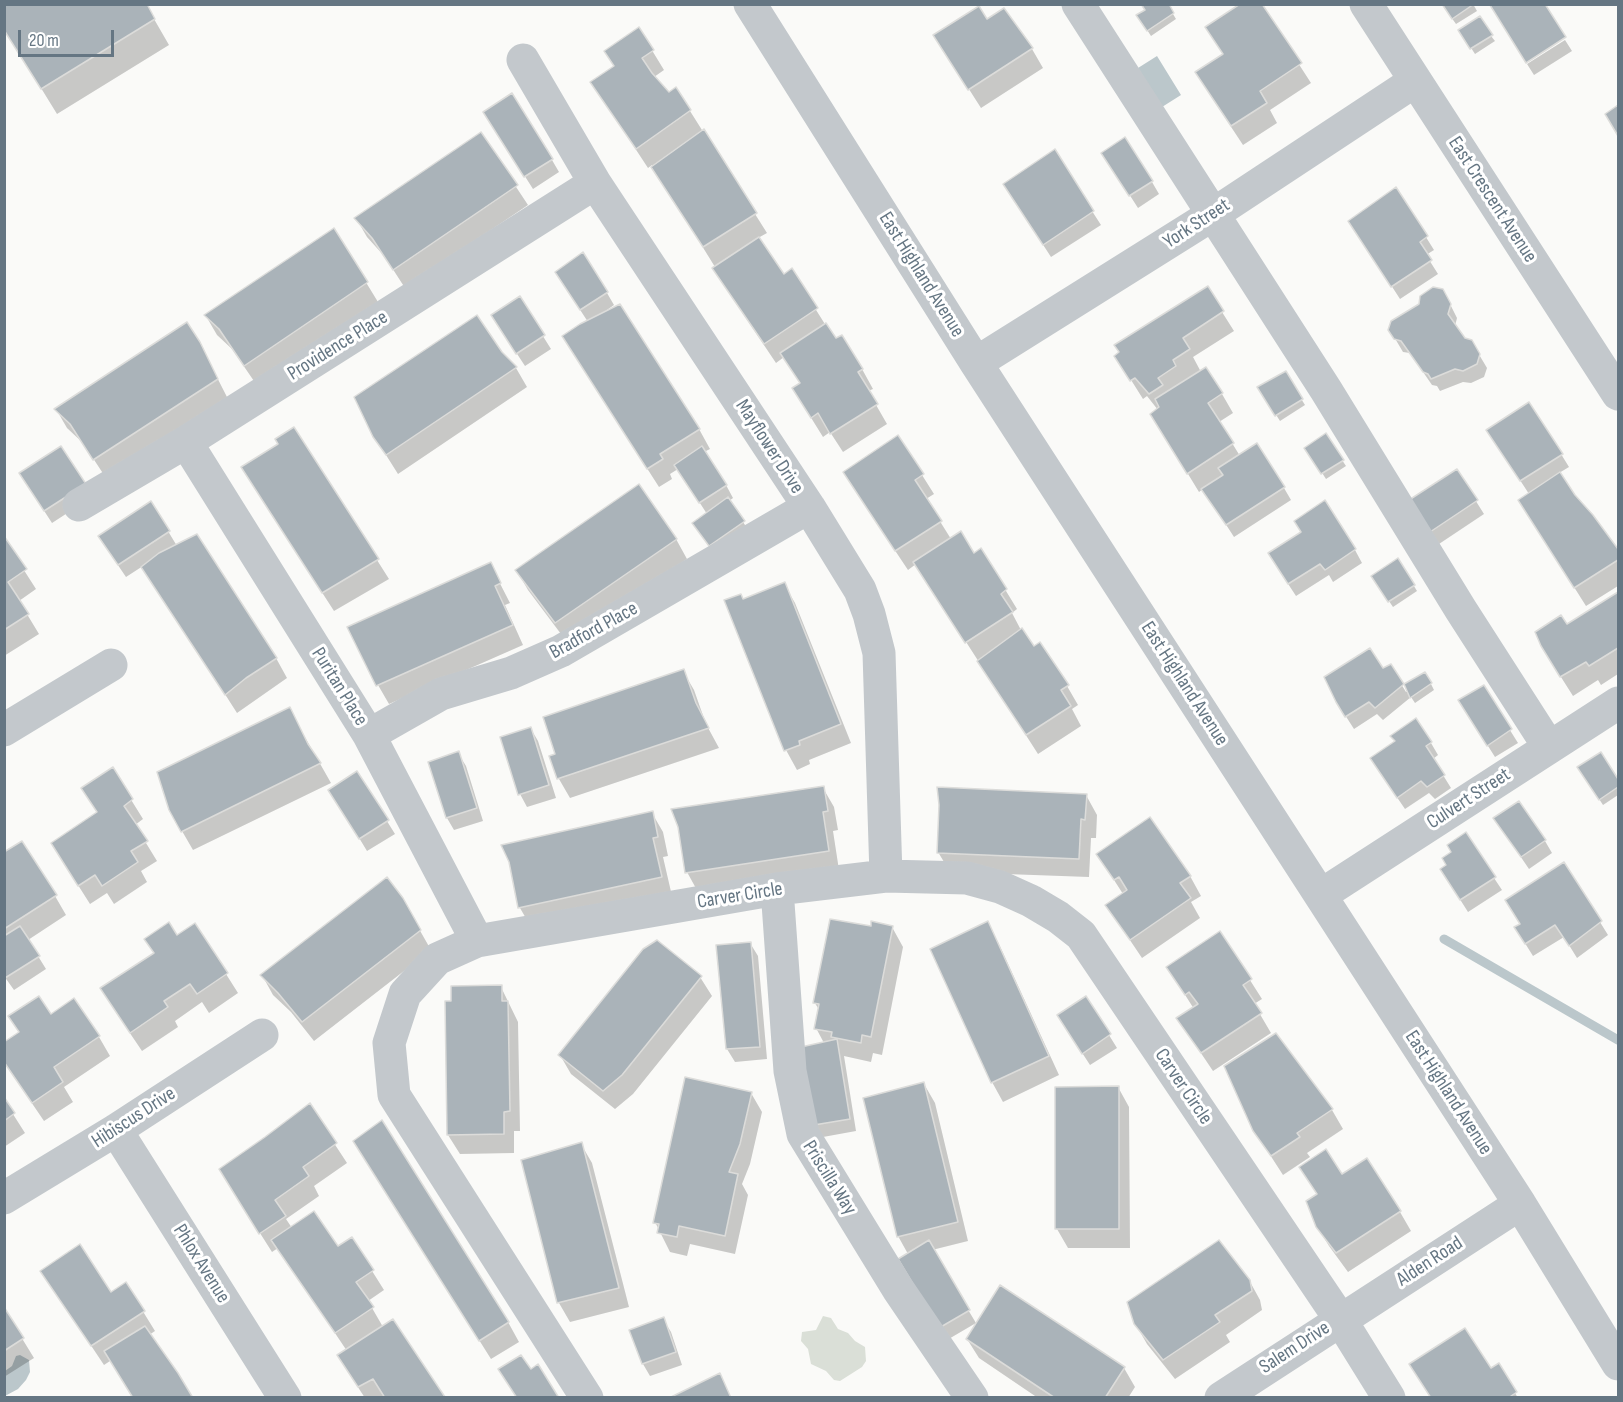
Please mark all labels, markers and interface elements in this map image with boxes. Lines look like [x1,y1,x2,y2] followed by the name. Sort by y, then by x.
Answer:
[21,18,117,56] scale bar
[29,30,59,51] text: 20 m
[1442,133,1542,267] street label: East Crescent Avenue
[1159,194,1235,254] street label: York Street
[873,208,969,342] street label: East Highland Avenue
[284,306,392,386] street label: Providence Place
[730,395,808,499] street label: Mayflower Drive
[546,597,642,665] street label: Bradford Place
[1135,618,1233,750] street label: East Highland Avenue
[306,644,372,730] street label: Puritan Place
[1423,763,1515,835] street label: Culvert Street
[696,877,784,915] street label: Carver Circle
[1399,1027,1497,1159] street label: East Highland Avenue
[1149,1045,1217,1129] street label: Carver Circle
[88,1082,180,1154] street label: Hibiscus Drive
[797,1136,861,1220] street label: Priscilla Way
[167,1220,235,1308] street label: Phlox Avenue
[1392,1232,1468,1292] street label: Alden Road
[1255,1316,1335,1380] street label: Salem Drive

